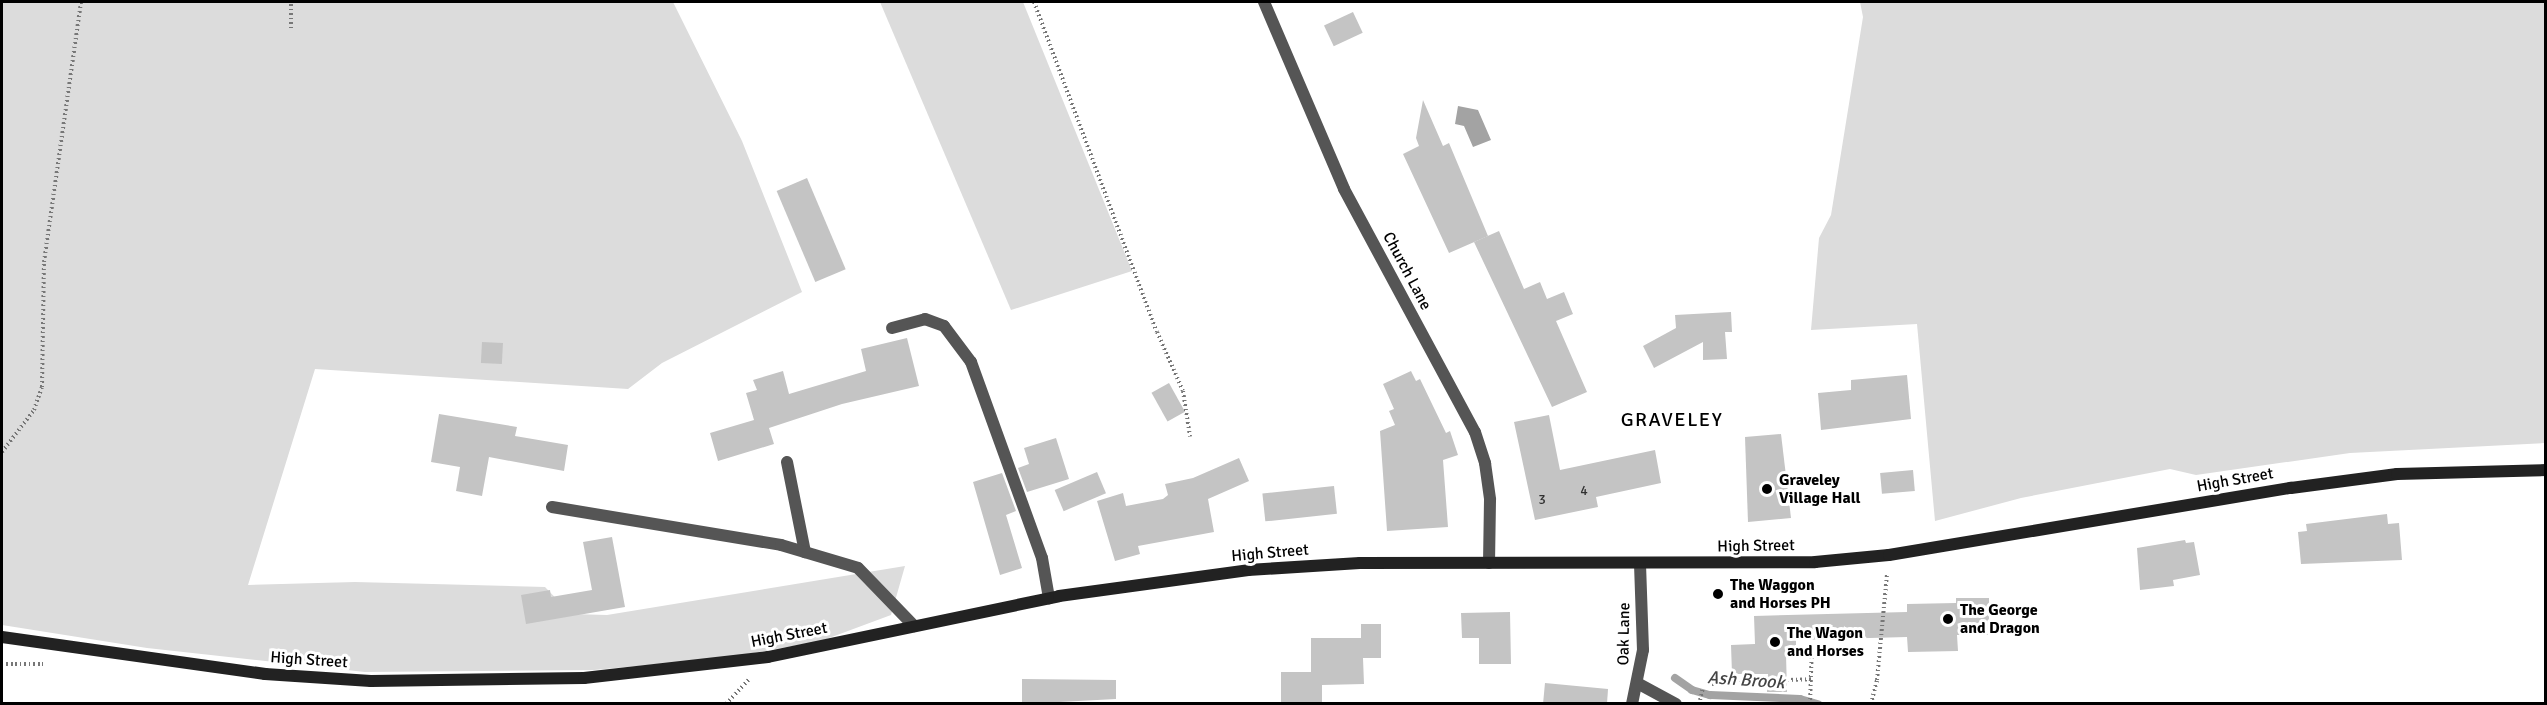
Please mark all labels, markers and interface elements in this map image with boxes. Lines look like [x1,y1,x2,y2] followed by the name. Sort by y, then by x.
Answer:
[1378,229,1436,313] street label: Church Lane
[1621,407,1723,431] district label: GRAVELEY
[2195,464,2275,496] street label: High Street
[1779,470,1861,508] place label: Graveley Village Hall
[1760,482,1774,496] marker: Graveley Village Hall
[1580,483,1588,499] house number: 4
[1538,492,1546,508] house number: 3
[1717,536,1795,556] street label: High Street
[1231,540,1309,566] street label: High Street
[1730,575,1831,613] place label: The Waggon and Horses PH
[1711,587,1725,601] marker: The Waggon and Horses PH
[1960,600,2040,638] place label: The George and Dragon
[1614,602,1634,666] street label: Oak Lane
[1941,612,1955,626] marker: The George and Dragon
[749,618,829,652] street label: High Street
[1787,623,1864,661] place label: The Wagon and Horses
[1768,635,1782,649] marker: The Wagon and Horses
[270,648,348,672] street label: High Street
[1707,667,1785,693] water label: Ash Brook

